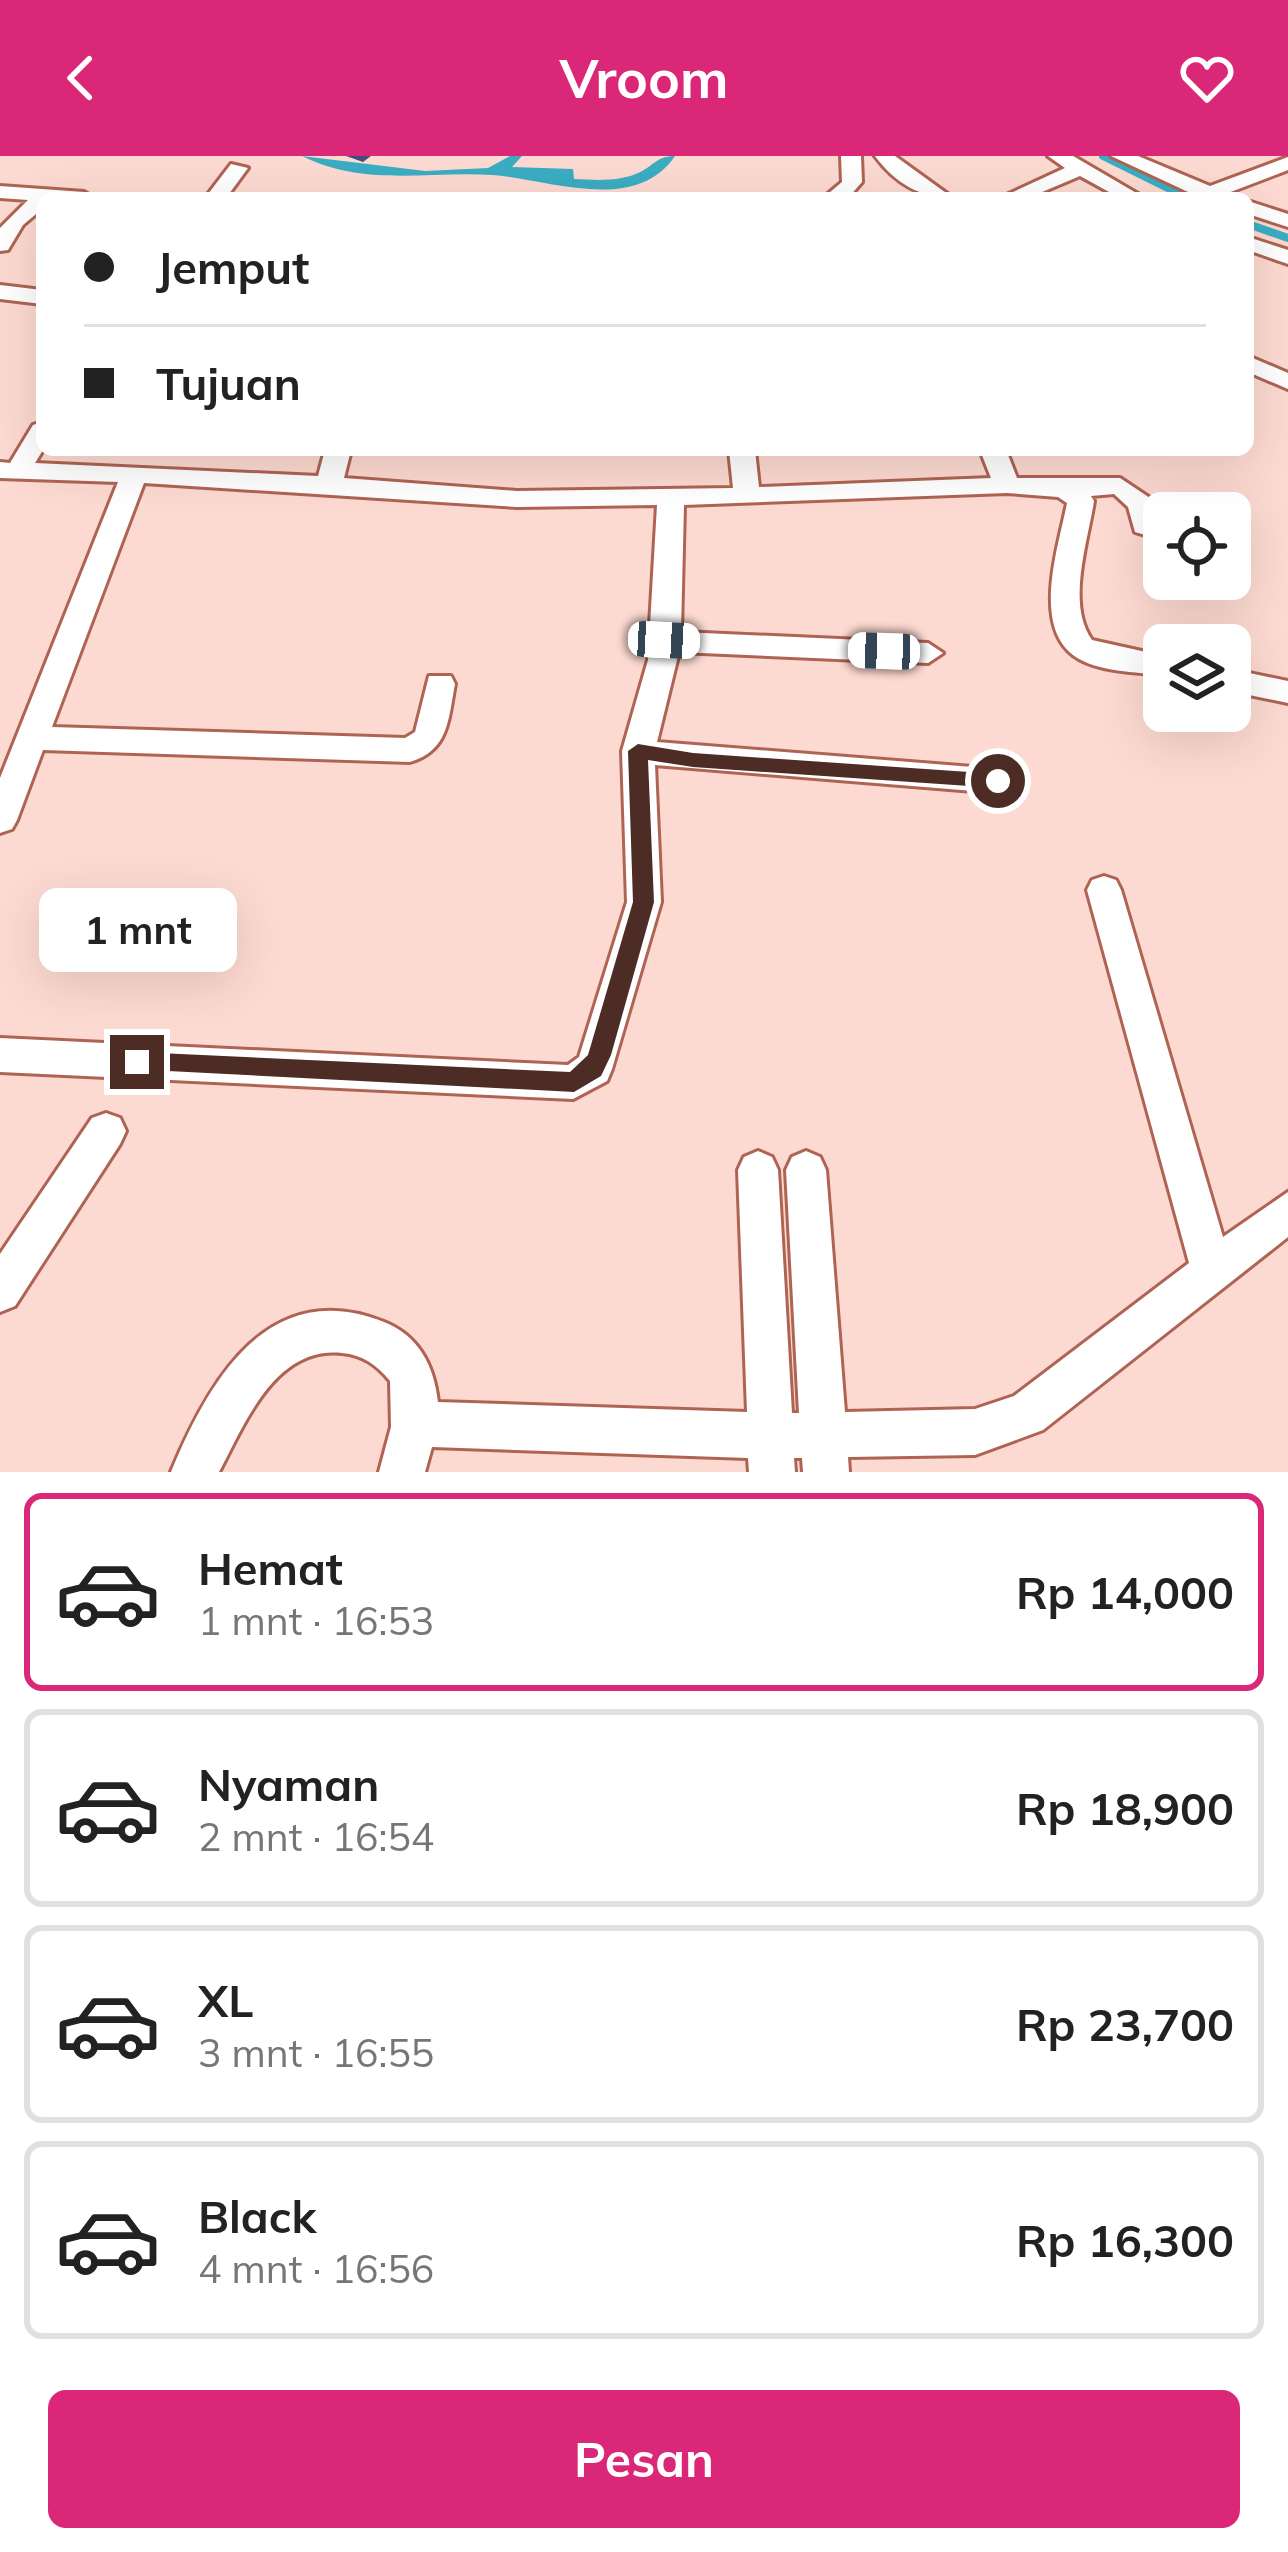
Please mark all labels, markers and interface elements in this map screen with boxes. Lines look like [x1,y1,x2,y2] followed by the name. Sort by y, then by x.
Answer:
[559,44,729,112] text: Vroom
[48,45,114,111] icon: back
[1174,45,1240,111] icon: heart
[156,239,309,295] text: Jemput
[156,355,301,411] text: Tujuan
[1143,492,1251,732] map controls
[1143,492,1251,600] button: locate
[627,620,701,660] car
[1143,624,1251,732] button: layers
[847,632,921,670] car
[971,754,1025,808] route start
[38,888,236,972] callout: 1 mnt
[84,905,192,954] text: 1 mnt
[110,1035,164,1089] route end
[54,1538,162,1646] icon: car
[198,1540,343,1596] text: Hemat
[1016,1564,1234,1620] text: Rp 14,000
[198,1596,434,1645] text: 1 mnt · 16:53
[54,1754,162,1862] icon: car
[198,1756,379,1812] text: Nyaman
[1016,1780,1234,1836] text: Rp 18,900
[198,1812,434,1861] text: 2 mnt · 16:54
[54,1970,162,2078] icon: car
[198,1972,253,2028] text: XL
[1016,1996,1234,2052] text: Rp 23,700
[198,2028,434,2077] text: 3 mnt · 16:55
[54,2186,162,2294] icon: car
[198,2188,316,2244] text: Black
[1016,2212,1234,2268] text: Rp 16,300
[198,2244,434,2293] text: 4 mnt · 16:56
[48,2390,1240,2528] button: Pesan

